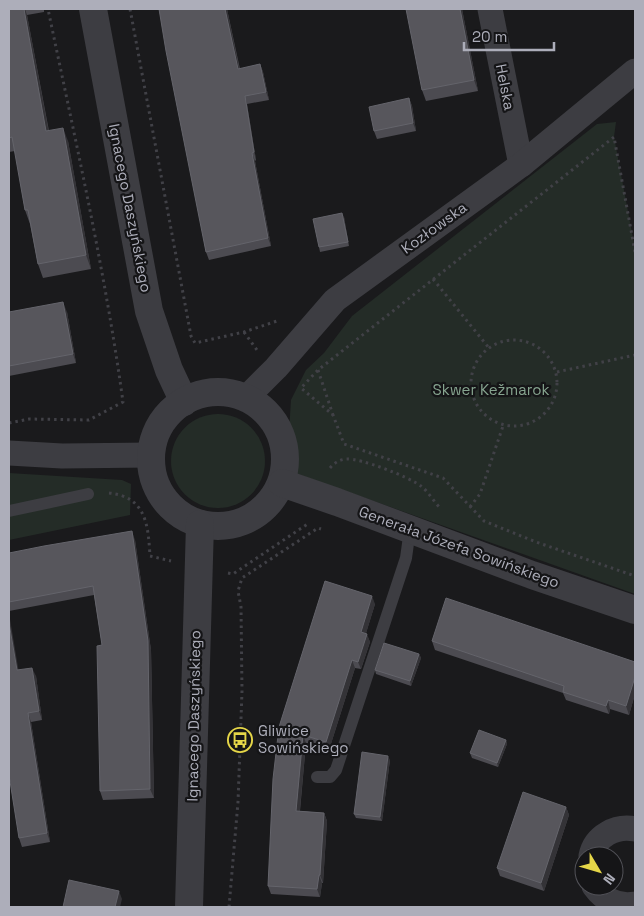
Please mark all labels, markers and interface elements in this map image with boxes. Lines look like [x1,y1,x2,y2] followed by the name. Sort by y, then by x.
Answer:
[464,20,554,52] scale bar
[472,27,507,46] text: 20 m
[492,62,519,112] street label: Helska
[105,122,156,294] street label: Ignacego Daszyńskiego
[397,197,471,258] street label: Kozłowska
[432,380,550,399] park label: Skwer Kežmarok
[356,501,562,592] street label: Generała Józefa Sowińskiego
[183,630,204,802] street label: Ignacego Daszyńskiego
[258,721,349,757] place label: Gliwice Sowińskiego
[227,727,253,753] bus stop icon: Gliwice Sowińskiego
[574,846,624,896] north arrow
[599,870,619,888] text: N

